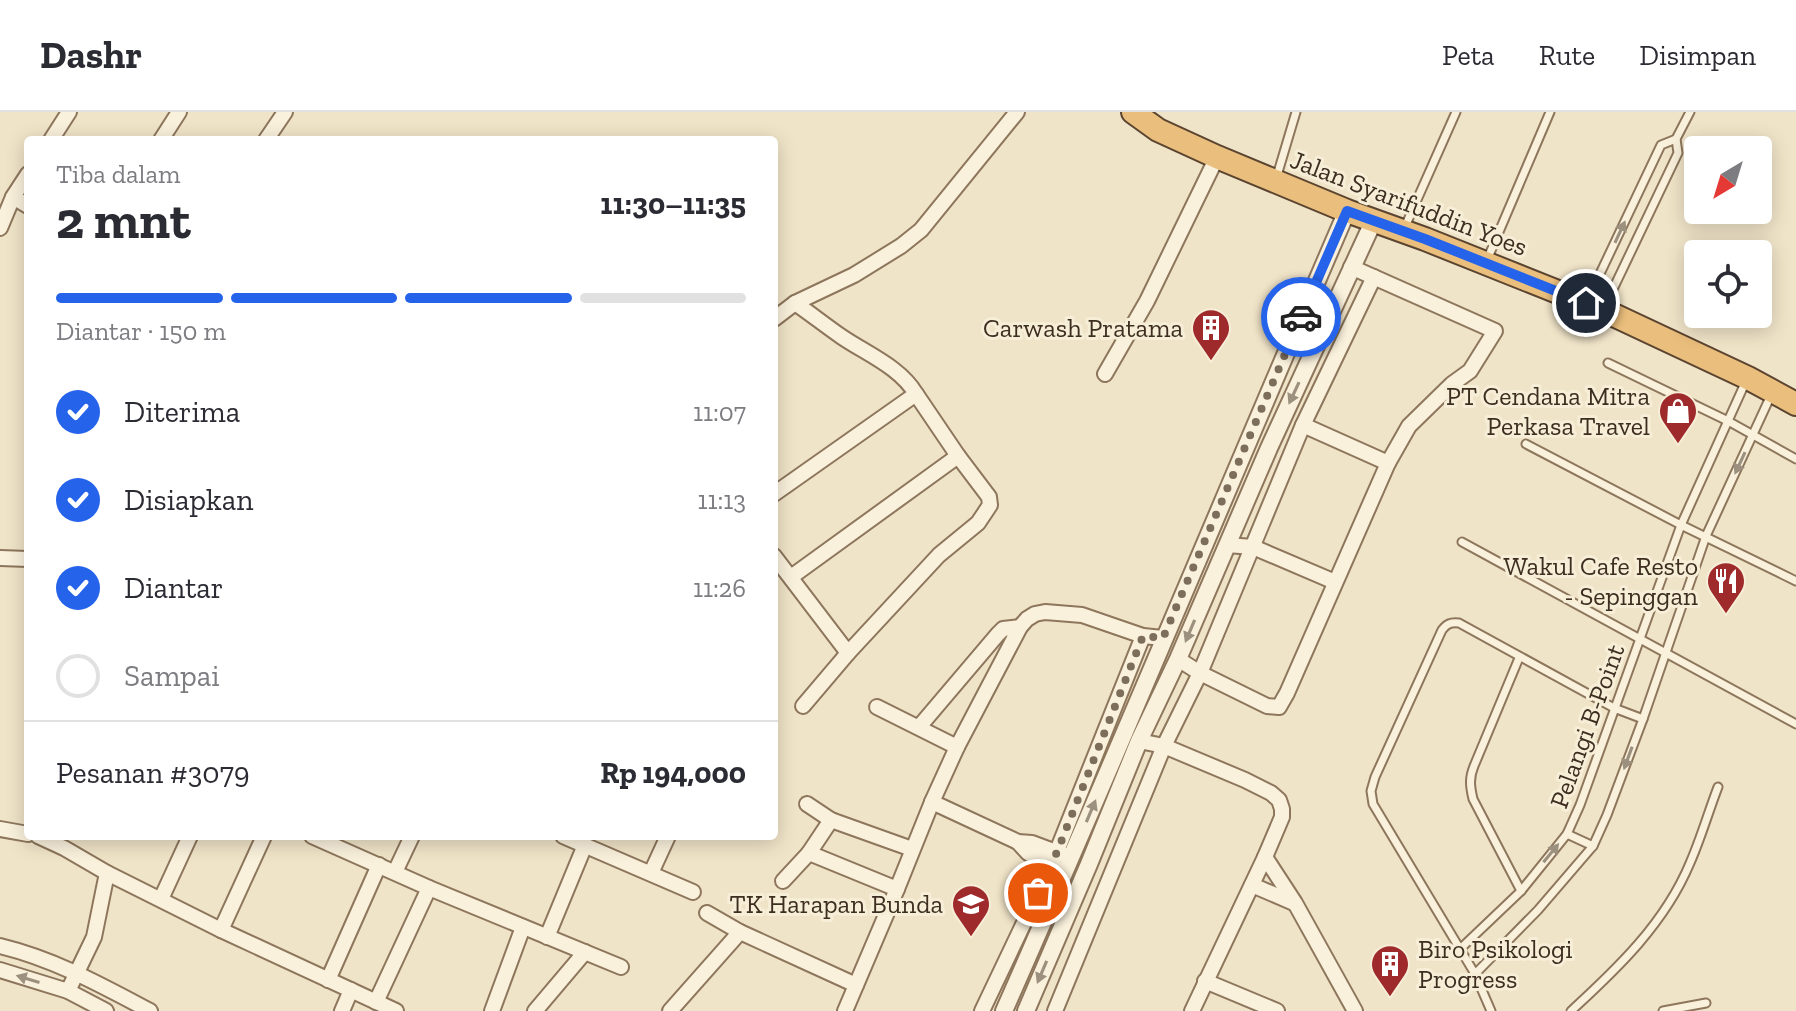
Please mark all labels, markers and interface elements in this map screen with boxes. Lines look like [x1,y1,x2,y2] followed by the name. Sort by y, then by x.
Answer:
[40,32,142,78] text: Dashr
[1442,39,1495,72] text: Peta
[1539,39,1595,72] text: Rute
[1639,39,1756,72] text: Disimpan
[1684,136,1772,224] north arrow
[1684,136,1772,328] map controls
[1286,143,1532,263] street label: Jalan Syarifuddin Yoes
[56,158,181,190] text: Tiba dalam
[600,186,746,222] text: 11:30–11:35
[56,189,191,251] text: 2 mnt
[1613,221,1627,244] one-way arrow
[1684,240,1772,328] button: locate
[1552,269,1620,337] pin
[1261,277,1341,357] courier
[1564,281,1608,325] icon: home
[1279,295,1323,339] icon: car
[1190,307,1232,362] building icon: Carwash Pratama
[983,312,1183,344] place label: Carwash Pratama
[56,315,226,347] text: Diantar · 150 m
[1446,380,1650,442] place label: PT Cendana Mitra Perkasa Travel
[1287,381,1301,404] one-way arrow
[56,390,100,434] icon: check
[1657,390,1699,445] shop icon: PT Cendana Mitra Perkasa Travel
[124,394,240,430] text: Diterima
[693,396,746,428] text: 11:07
[1733,451,1747,474] one-way arrow
[56,478,100,522] icon: check
[124,482,253,518] text: Disiapkan
[697,484,746,516] text: 11:13
[1503,550,1698,612] place label: Wakul Cafe Resto - Sepinggan
[1705,560,1747,615] restaurant icon: Wakul Cafe Resto - Sepinggan
[56,566,100,610] icon: check
[124,570,223,606] text: Diantar
[693,572,746,604] text: 11:26
[1184,619,1197,643] one-way arrow
[1543,639,1632,812] street label: Pelangi B-Point
[124,658,220,694] text: Sampai
[1622,746,1634,770] one-way arrow
[56,755,250,791] text: Pesanan #3079
[600,755,746,791] text: Rp 194,000
[1085,799,1098,823] one-way arrow
[1542,843,1559,863] one-way arrow
[1004,859,1072,927] pin
[1016,871,1060,915] icon: bag
[950,883,992,938] school or university icon: TK Harapan Bunda
[730,888,943,920] place label: TK Harapan Bunda
[1418,933,1573,995] place label: Biro Psikologi Progress
[1369,943,1411,998] building icon: Biro Psikologi Progress
[1036,960,1049,984] one-way arrow
[16,972,40,985] one-way arrow

